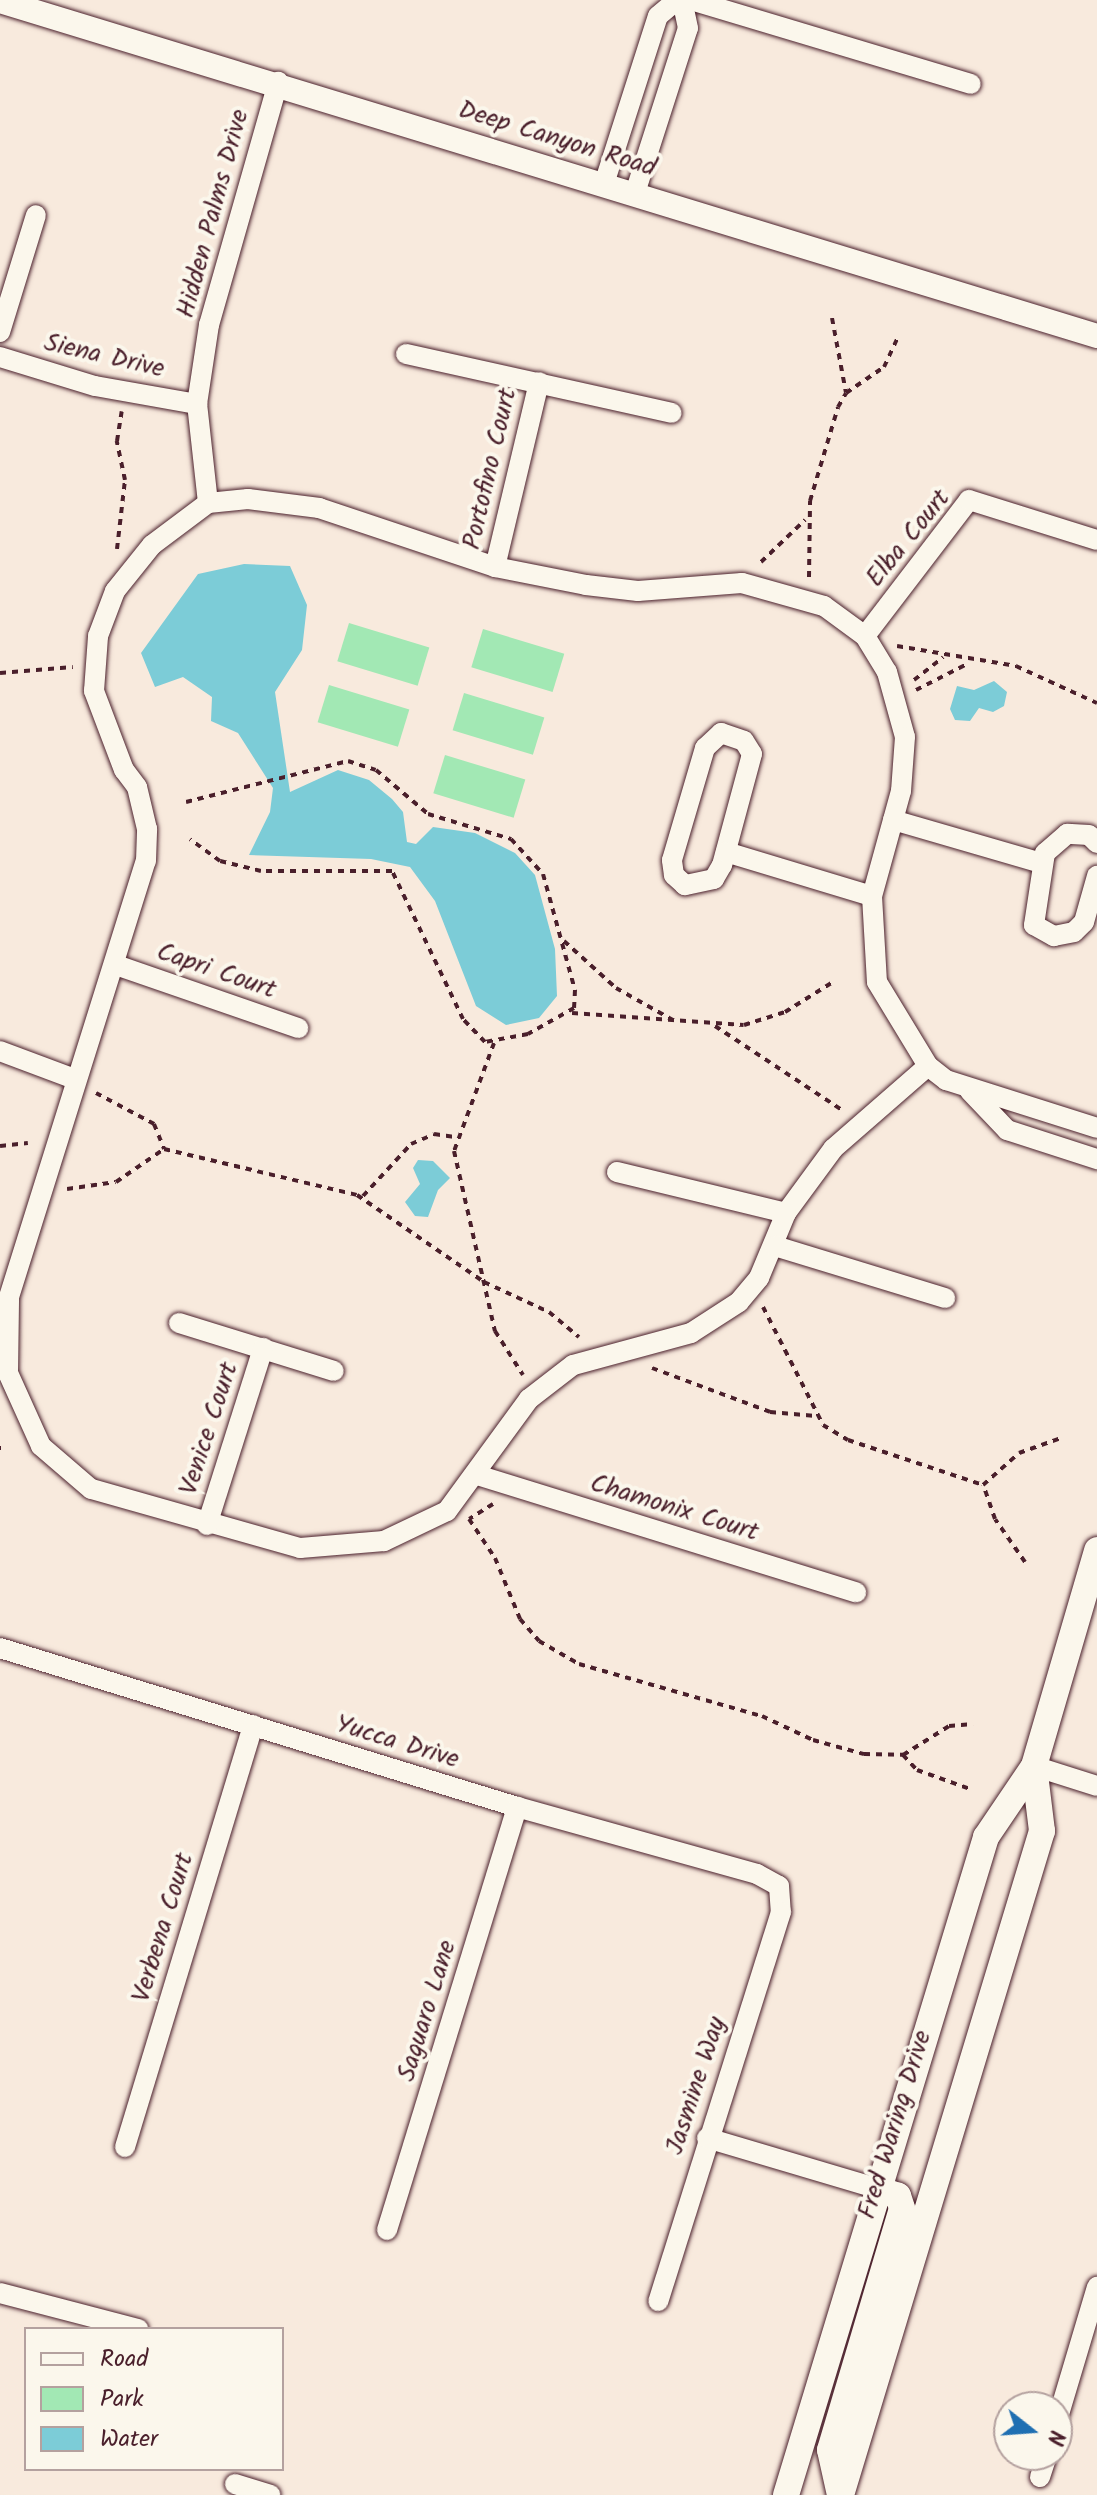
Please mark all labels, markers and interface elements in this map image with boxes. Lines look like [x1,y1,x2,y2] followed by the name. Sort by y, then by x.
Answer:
[454,95,660,185] street label: Deep Canyon Road
[171,106,257,322] street label: Hidden Palms Drive
[41,328,167,386] street label: Siena Drive
[457,385,525,553] street label: Portofino Court
[860,484,958,594] street label: Elba Court
[152,937,280,1007] street label: Capri Court
[174,1359,246,1499] street label: Venice Court
[586,1469,762,1549] street label: Chamonix Court
[331,1709,463,1777] street label: Yucca Drive
[126,1850,202,2006] street label: Verbena Court
[392,1937,464,2085] street label: Saguaro Lane
[660,2013,734,2159] street label: Jasmine Way
[853,2027,939,2223] street label: Fred Waring Drive
[24,2327,284,2471] legend
[100,2340,148,2379] text: Road
[100,2380,144,2419] text: Park
[993,2391,1073,2471] north arrow
[100,2420,158,2459] text: Water
[1036,2426,1073,2449] text: N

